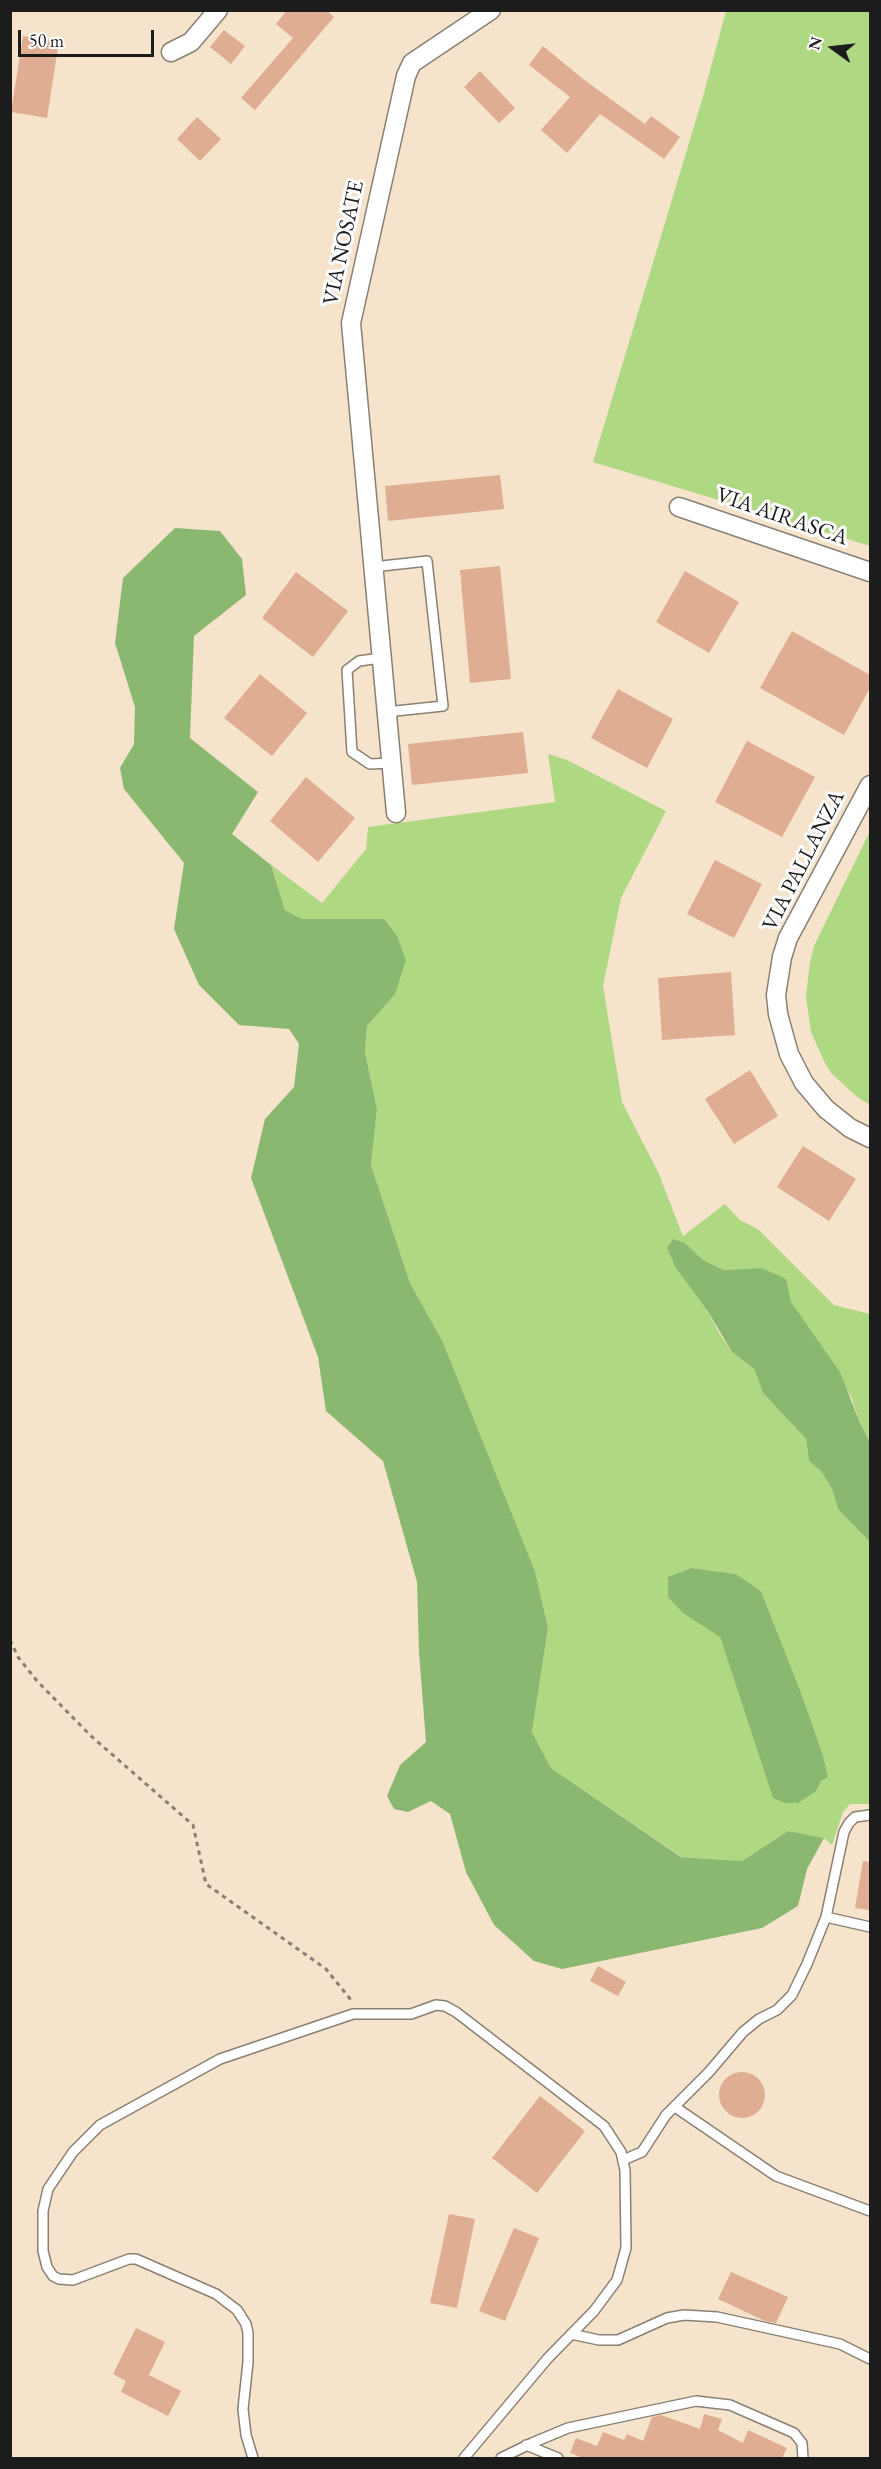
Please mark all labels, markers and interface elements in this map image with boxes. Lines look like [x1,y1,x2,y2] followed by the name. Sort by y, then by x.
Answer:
[21,18,158,56] scale bar
[803,18,863,78] north arrow
[29,29,64,52] text: 50 m
[803,34,827,52] text: N
[318,178,370,308] street label: VIA NOSATE
[713,482,851,552] street label: VIA AIRASCA
[757,786,851,936] street label: VIA PALLANZA

